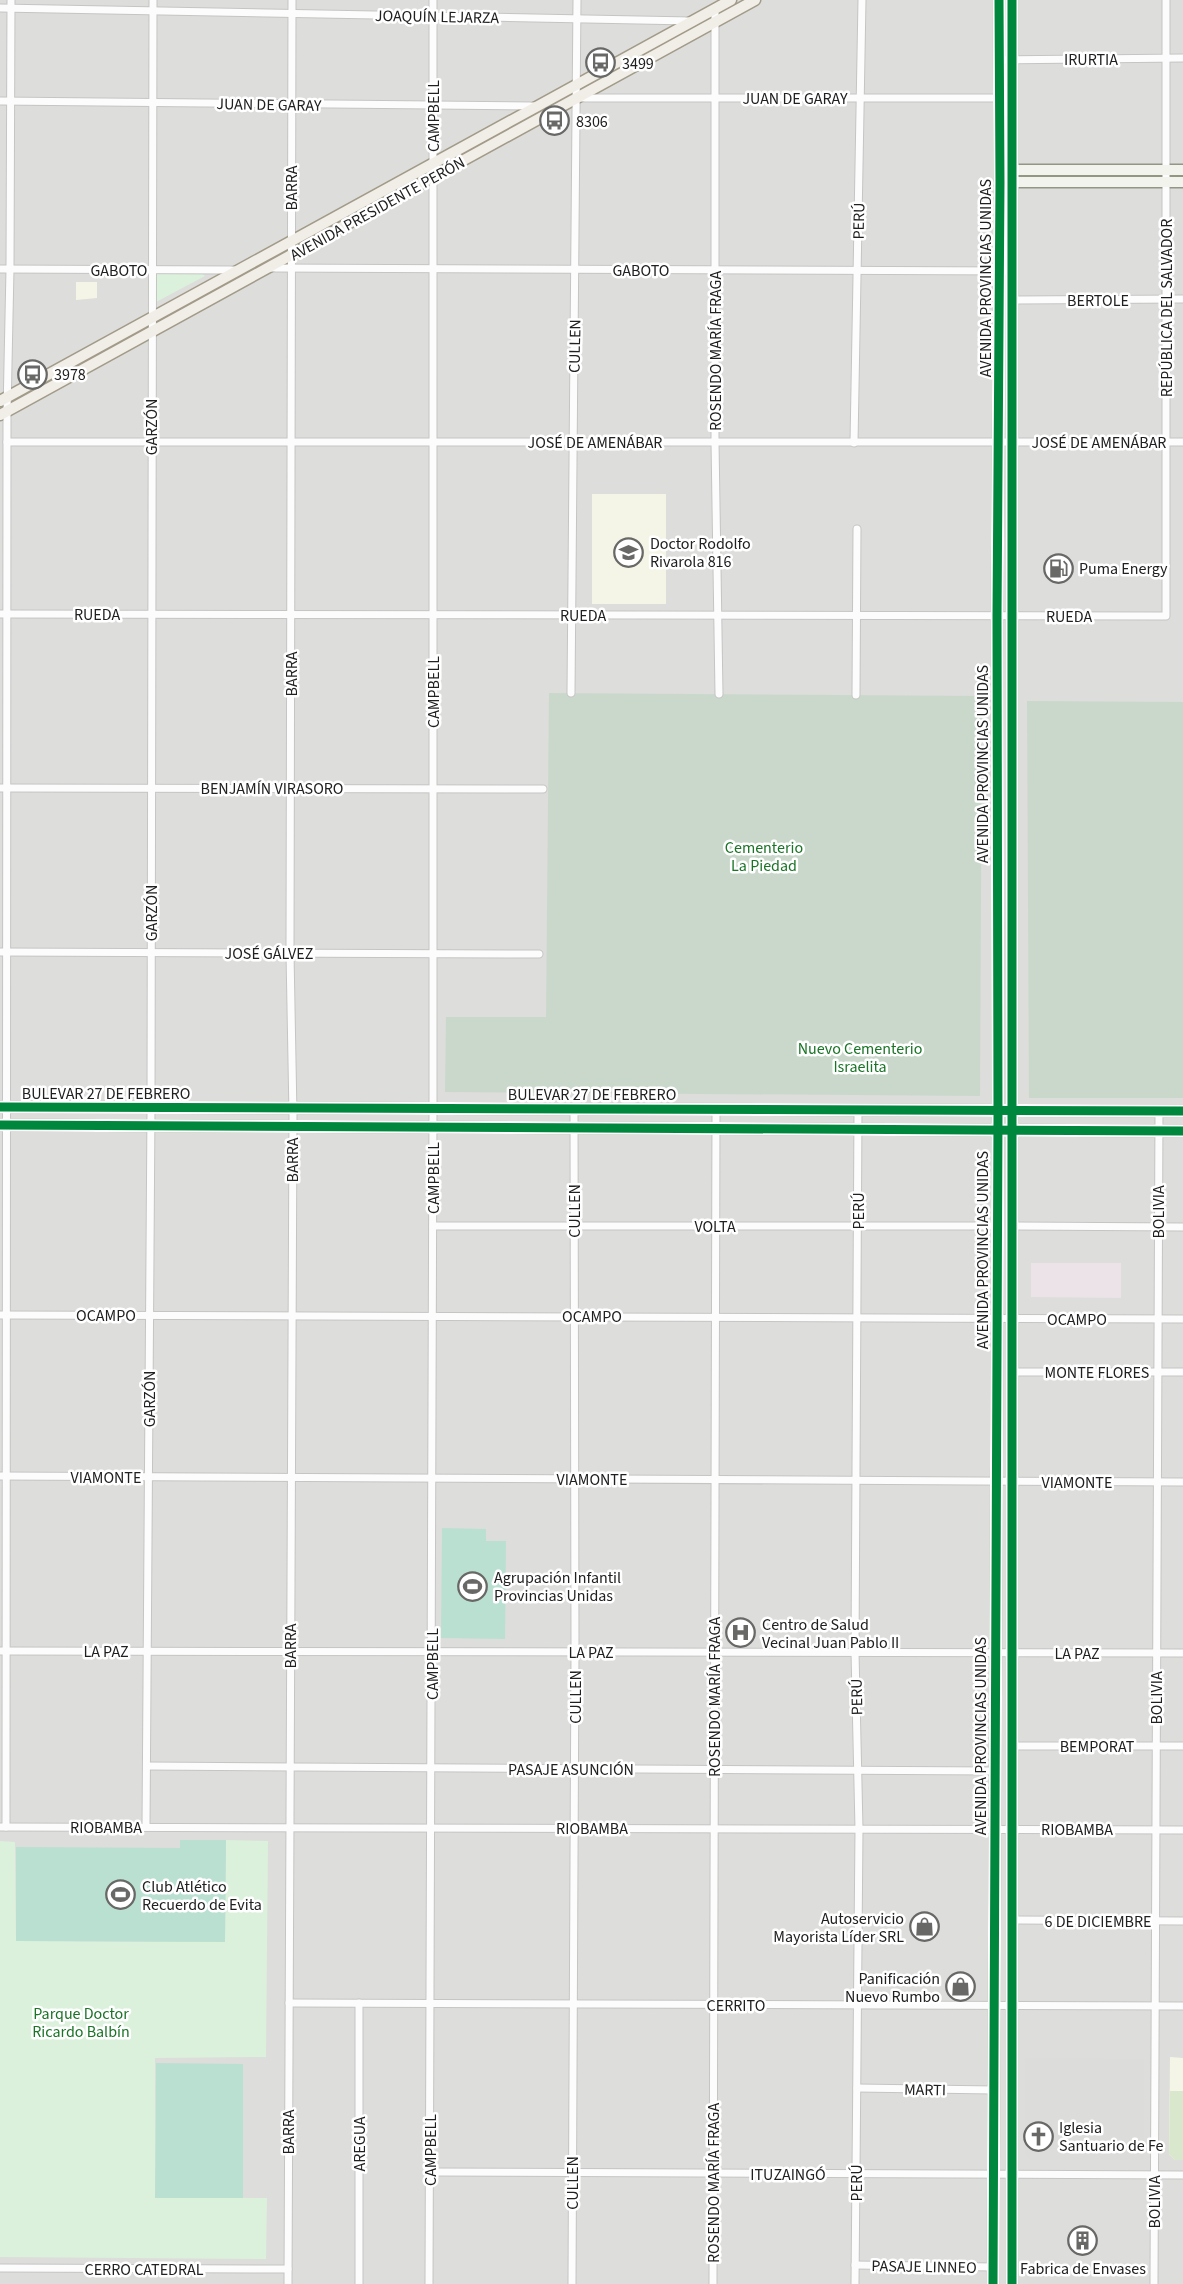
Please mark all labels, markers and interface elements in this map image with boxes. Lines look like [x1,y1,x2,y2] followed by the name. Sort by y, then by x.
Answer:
[375,5,500,29] street label: JOAQUÍN LEJARZA
[585,47,617,79] bus stop icon: 3499
[1064,49,1118,71] street label: IRURTIA
[622,53,654,75] place label: 3499
[423,80,445,152] street label: CAMPBELL
[742,88,848,110] street label: JUAN DE GARAY
[216,93,322,117] street label: JUAN DE GARAY
[539,105,571,137] bus stop icon: 8306
[576,111,608,133] place label: 8306
[286,151,469,266] street label: AVENIDA PRESIDENTE PERÓN
[281,165,303,210] street label: BARRA
[975,179,997,377] street label: AVENIDA PROVINCIAS UNIDAS
[848,202,870,240] street label: PERÚ
[1156,219,1178,397] street label: REPÚBLICA DEL SALVADOR
[91,260,147,282] street label: GABOTO
[613,260,669,282] street label: GABOTO
[705,271,727,431] street label: ROSENDO MARÍA FRAGA
[1067,290,1129,312] street label: BERTOLE
[564,319,586,373] street label: CULLEN
[17,358,49,390] bus stop icon: 3978
[54,364,86,386] place label: 3978
[141,399,163,455] street label: GARZÓN
[528,432,662,454] street label: JOSÉ DE AMENÁBAR
[1032,432,1166,454] street label: JOSÉ DE AMENÁBAR
[650,533,751,573] place label: Doctor Rodolfo Rivarola 816
[613,536,645,568] school or university icon: Doctor Rodolfo Rivarola 816
[1042,552,1074,584] fuel station icon: Puma Energy
[1079,558,1168,580] place label: Puma Energy
[74,604,120,626] street label: RUEDA
[560,605,606,627] street label: RUEDA
[1046,606,1092,628] street label: RUEDA
[281,651,303,696] street label: BARRA
[423,656,445,728] street label: CAMPBELL
[972,665,994,863] street label: AVENIDA PROVINCIAS UNIDAS
[200,778,344,800] street label: BENJAMÍN VIRASORO
[725,837,803,877] park label: Cementerio La Piedad
[141,885,163,941] street label: GARZÓN
[225,943,313,965] street label: JOSÉ GÁLVEZ
[798,1038,922,1078] park label: Nuevo Cementerio Israelita
[22,1083,190,1105] street label: BULEVAR 27 DE FEBRERO
[508,1084,676,1106] street label: BULEVAR 27 DE FEBRERO
[282,1137,304,1182] street label: BARRA
[423,1142,445,1214] street label: CAMPBELL
[972,1151,994,1349] street label: AVENIDA PROVINCIAS UNIDAS
[564,1184,586,1238] street label: CULLEN
[1148,1185,1170,1239] street label: BOLIVIA
[848,1193,870,1229] street label: PERÚ
[694,1216,736,1238] street label: VOLTA
[76,1305,136,1327] street label: OCAMPO
[562,1306,622,1328] street label: OCAMPO
[1047,1309,1107,1331] street label: OCAMPO
[1045,1362,1149,1384] street label: MONTE FLORES
[139,1371,161,1427] street label: GARZÓN
[71,1467,141,1489] street label: VIAMONTE
[557,1469,627,1491] street label: VIAMONTE
[1042,1472,1112,1494] street label: VIAMONTE
[494,1567,621,1607] place label: Agrupación Infantil Provincias Unidas
[457,1570,489,1602] sports icon: Agrupación Infantil Provincias Unidas
[762,1614,899,1654] place label: Centro de Salud Vecinal Juan Pablo II
[704,1617,726,1777] street label: ROSENDO MARÍA FRAGA
[725,1617,757,1649] hospital icon: Centro de Salud Vecinal Juan Pablo II
[280,1623,302,1668] street label: BARRA
[422,1628,444,1700] street label: CAMPBELL
[970,1637,992,1835] street label: AVENIDA PROVINCIAS UNIDAS
[83,1641,129,1663] street label: LA PAZ
[568,1642,614,1664] street label: LA PAZ
[1054,1643,1100,1665] street label: LA PAZ
[565,1670,587,1724] street label: CULLEN
[1146,1671,1168,1725] street label: BOLIVIA
[846,1678,868,1716] street label: PERÚ
[1060,1736,1135,1758] street label: BEMPORAT
[508,1759,634,1781] street label: PASAJE ASUNCIÓN
[70,1817,142,1839] street label: RIOBAMBA
[556,1818,628,1840] street label: RIOBAMBA
[1041,1819,1113,1841] street label: RIOBAMBA
[142,1876,262,1916] place label: Club Atlético Recuerdo de Evita
[105,1879,137,1911] sports icon: Club Atlético Recuerdo de Evita
[773,1908,904,1948] place label: Autoservicio Mayorista Líder SRL
[909,1911,941,1943] shop icon: Autoservicio Mayorista Líder SRL
[1044,1911,1152,1933] street label: 6 DE DICIEMBRE
[845,1968,940,2008] place label: Panificación Nuevo Rumbo
[945,1971,977,2003] shop icon: Panificación Nuevo Rumbo
[707,1995,765,2017] street label: CERRITO
[32,2003,130,2043] park label: Parque Doctor Ricardo Balbín
[904,2079,946,2101] street label: MARTI
[703,2103,725,2263] street label: ROSENDO MARÍA FRAGA
[278,2109,300,2154] street label: BARRA
[420,2114,442,2186] street label: CAMPBELL
[349,2116,371,2171] street label: AREGUA
[1059,2117,1164,2157] place label: Iglesia Santuario de Fe
[1022,2120,1054,2152] church icon: Iglesia Santuario de Fe
[562,2156,584,2210] street label: CULLEN
[750,2164,826,2186] street label: ITUZAINGÓ
[846,2165,868,2201] street label: PERÚ
[1144,2175,1166,2229] street label: BOLIVIA
[1067,2224,1099,2256] building icon: Fabrica de Envases
[871,2255,977,2279] street label: PASAJE LINNEO
[1020,2258,1146,2280] place label: Fabrica de Envases
[85,2259,204,2281] street label: CERRO CATEDRAL

